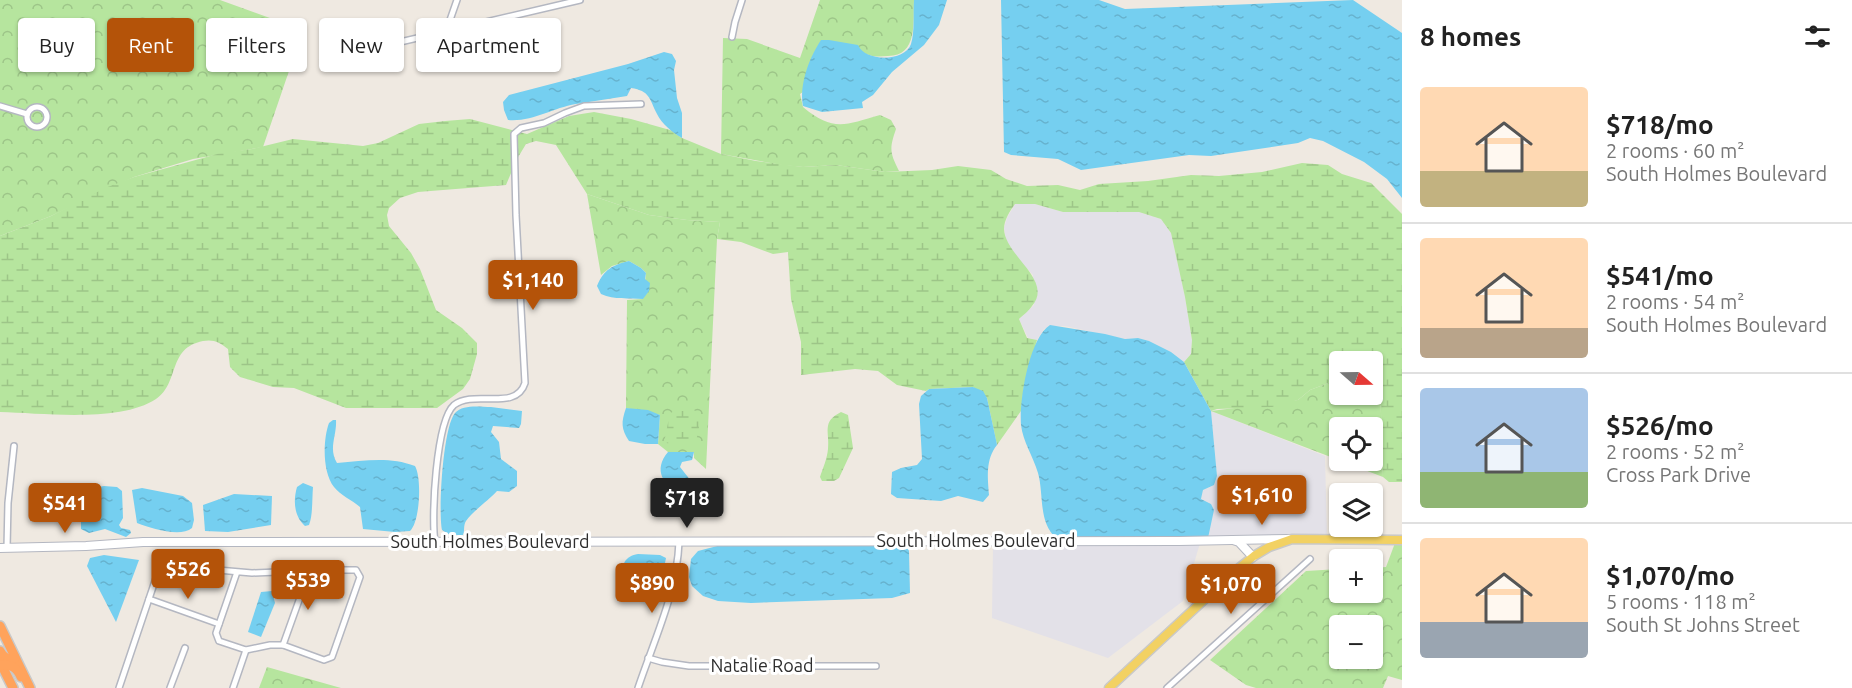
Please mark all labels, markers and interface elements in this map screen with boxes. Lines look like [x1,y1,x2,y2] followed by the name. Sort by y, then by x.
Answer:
[18,18,95,72] chip: Buy
[107,18,194,72] chip: Rent
[206,18,307,72] chip: Filters
[319,18,404,72] chip: New
[416,18,561,72] chip: Apartment
[1801,20,1834,53] icon: filters
[1420,22,1521,51] text: 8 homes
[1606,110,1714,139] text: $718/mo
[1468,111,1540,183] icon: home
[1606,139,1744,162] text: 2 rooms · 60 m²
[1606,162,1827,185] text: South Holmes Boulevard
[484,260,582,311] pin: $1,140
[1606,261,1714,290] text: $541/mo
[1468,262,1540,334] icon: home
[502,268,564,291] text: $1,140
[1606,290,1744,313] text: 2 rooms · 54 m²
[1606,313,1827,336] text: South Holmes Boulevard
[1329,351,1383,405] north arrow
[1329,351,1383,669] map controls
[1606,411,1714,440] text: $526/mo
[1468,412,1540,484] icon: home
[1329,417,1383,471] button: locate
[1606,440,1744,463] text: 2 rooms · 52 m²
[1606,463,1751,486] text: Cross Park Drive
[1213,475,1311,526] pin: $1,610
[651,478,723,529] pin: $718
[29,483,101,534] pin: $541
[1231,483,1293,506] text: $1,610
[1329,483,1383,537] button: layers
[664,486,710,509] text: $718
[42,491,88,514] text: $541
[876,530,1076,550] street label: South Holmes Boulevard
[390,531,590,551] street label: South Holmes Boulevard
[152,549,224,600] pin: $526
[1329,549,1383,603] button: +
[165,557,211,580] text: $526
[272,560,344,611] pin: $539
[1606,561,1735,590] text: $1,070/mo
[1468,562,1540,634] icon: home
[616,563,688,614] pin: $890
[1182,564,1280,615] pin: $1,070
[285,568,331,591] text: $539
[629,571,675,594] text: $890
[1200,572,1262,595] text: $1,070
[1606,590,1756,613] text: 5 rooms · 118 m²
[1606,613,1800,636] text: South St Johns Street
[1329,615,1383,669] button: −
[710,655,814,675] street label: Natalie Road

